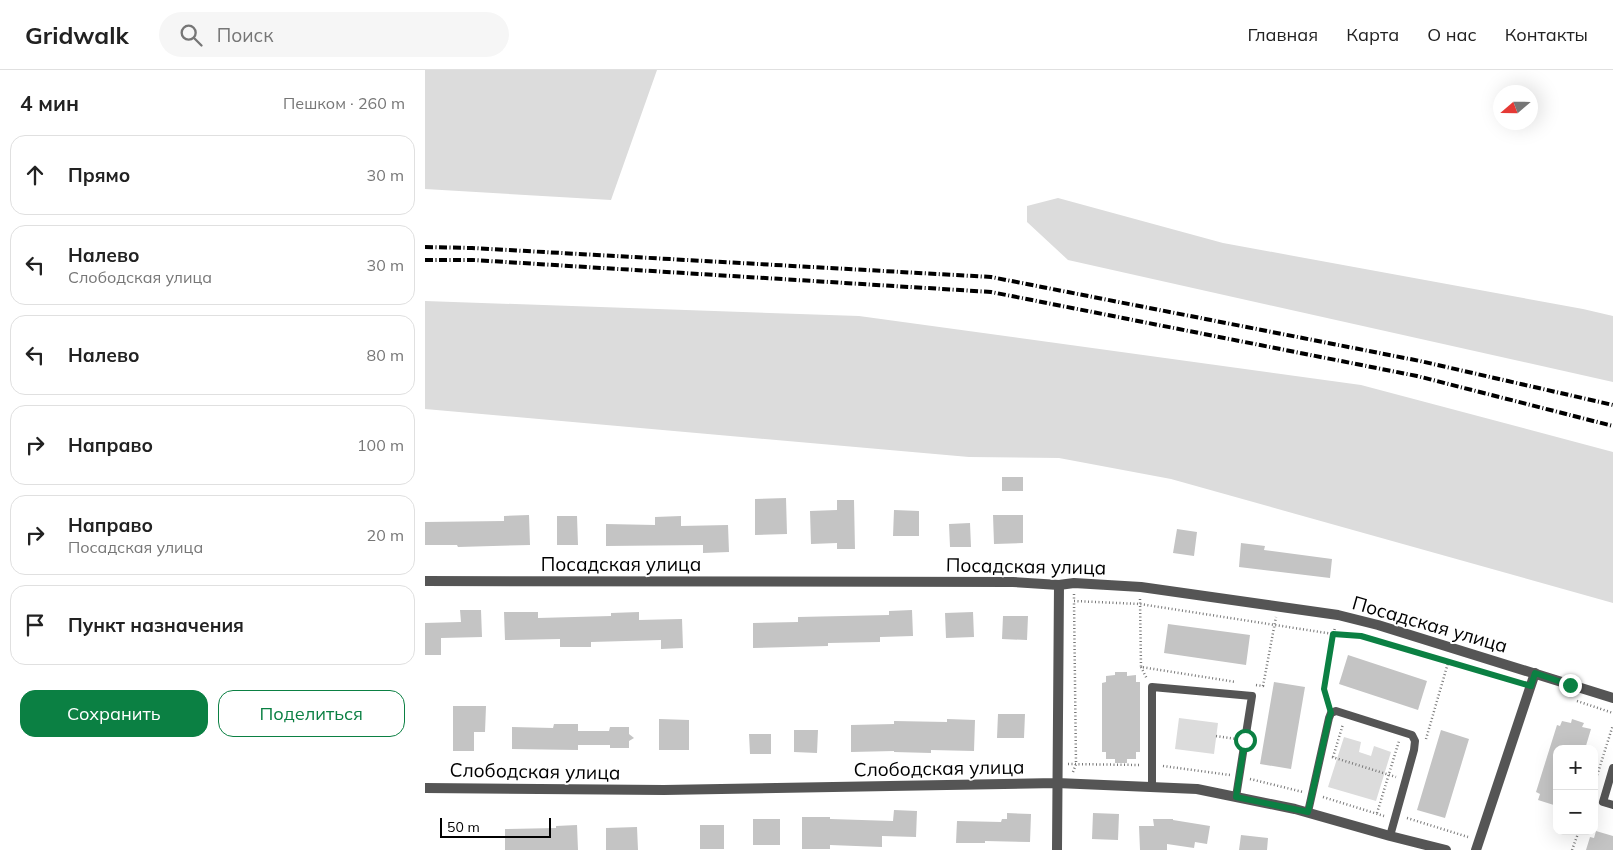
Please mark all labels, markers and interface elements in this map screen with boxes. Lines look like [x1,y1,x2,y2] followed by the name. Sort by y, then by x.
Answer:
[159,12,509,57] search box
[25,20,129,50] text: Gridwalk
[177,21,205,49] icon: search
[217,23,273,47] text: Поиск
[1248,23,1318,46] text: Главная
[1346,23,1399,46] text: Карта
[1427,23,1477,46] text: О нас
[1505,23,1588,46] text: Контакты
[1493,85,1538,130] north arrow
[20,90,79,116] text: 4 мин
[283,93,405,113] text: Пешком · 260 m
[21,161,49,189] icon: ahead
[68,163,130,187] text: Прямо
[367,165,404,185] text: 30 m
[68,243,140,267] text: Налево
[21,251,49,279] icon: left
[367,255,404,275] text: 30 m
[68,267,212,287] text: Слободская улица
[21,341,49,369] icon: left
[68,343,140,367] text: Налево
[367,345,404,365] text: 80 m
[21,431,49,459] icon: right
[68,433,153,457] text: Направо
[357,435,404,455] text: 100 m
[68,513,153,537] text: Направо
[21,521,49,549] icon: right
[367,525,404,545] text: 20 m
[68,537,203,557] text: Посадская улица
[541,552,701,576] street label: Посадская улица
[946,553,1106,579] street label: Посадская улица
[1350,590,1510,658] street label: Посадская улица
[21,611,49,639] icon: arrive
[68,613,244,637] text: Пункт назначения
[1559,674,1582,697] route end
[20,690,208,737] button: Сохранить
[218,690,405,737] button: Поделиться
[1234,729,1257,752] route start
[1553,745,1598,835] map controls
[1553,745,1598,790] button: +
[853,755,1025,781] street label: Слободская улица
[449,758,621,784] street label: Слободская улица
[1553,790,1598,835] button: −
[440,815,551,838] scale bar
[447,818,480,836] text: 50 m

